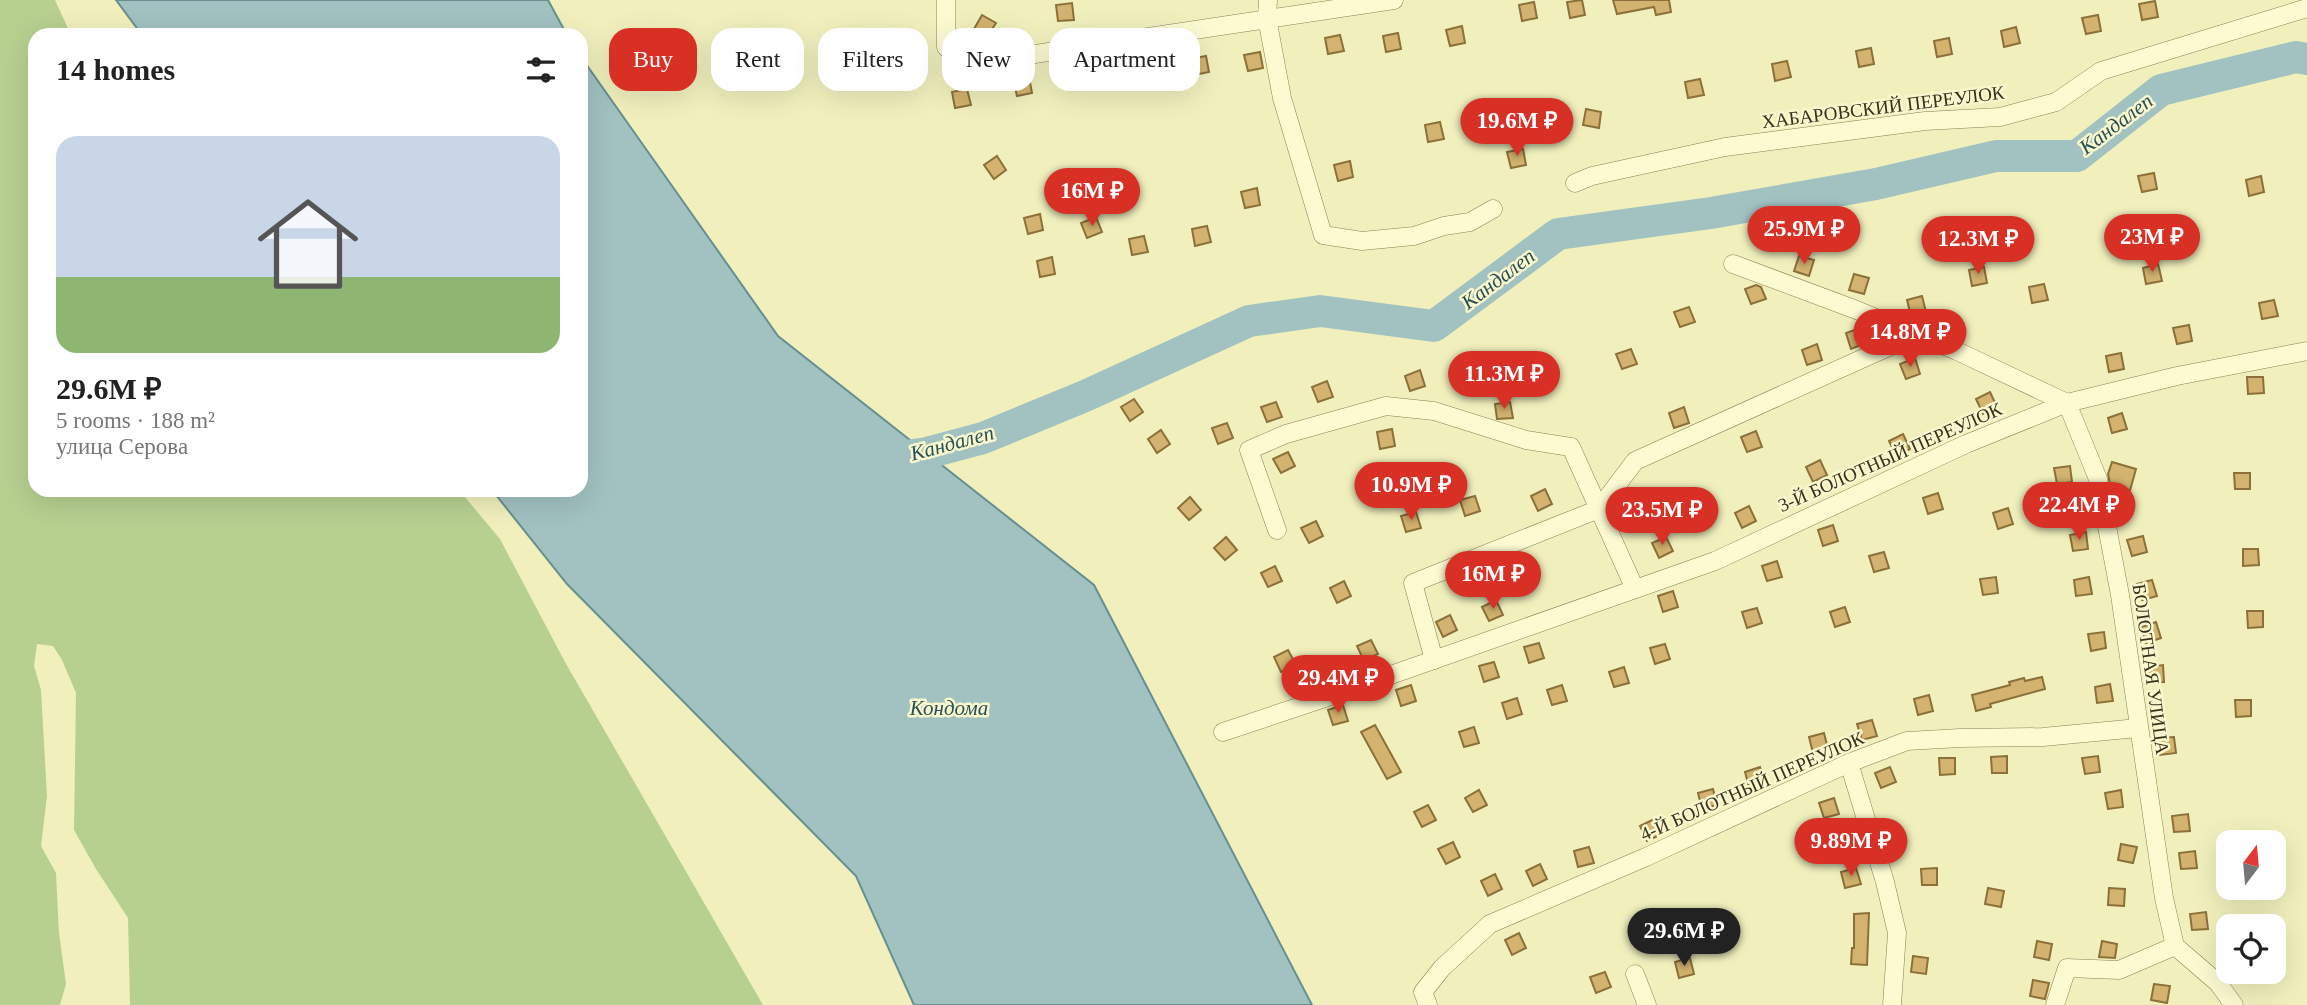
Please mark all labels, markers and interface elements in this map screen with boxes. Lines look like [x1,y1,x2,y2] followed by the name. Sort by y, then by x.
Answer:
[609,28,697,91] chip: Buy
[711,28,804,91] chip: Rent
[818,28,928,91] chip: Filters
[942,28,1035,91] chip: New
[1049,28,1200,91] chip: Apartment
[522,51,560,89] icon: filters
[56,53,175,86] text: 14 homes
[1760,82,2006,132] street label: ХАБАРОВСКИЙ ПЕРЕУЛОК
[2074,89,2157,160] water label: Кандалеп
[1452,99,1582,158] pin: 19.6M ₽
[1476,108,1558,133] text: 19.6M ₽
[1043,168,1141,228] pin: 16M ₽
[1060,178,1124,203] text: 16M ₽
[245,181,371,307] icon: home
[1739,206,1869,266] pin: 25.9M ₽
[2103,215,2201,274] pin: 23M ₽
[1763,216,1845,241] text: 25.9M ₽
[1913,216,2043,276] pin: 12.3M ₽
[2120,224,2184,249] text: 23M ₽
[1937,226,2019,251] text: 12.3M ₽
[1456,244,1539,315] water label: Кандалеп
[1845,310,1975,369] pin: 14.8M ₽
[1869,319,1951,344] text: 14.8M ₽
[1439,352,1569,411] pin: 11.3M ₽
[1464,361,1544,386] text: 11.3M ₽
[56,372,162,405] text: 29.6M ₽
[1775,398,2006,516] street label: 3-Й БОЛОТНЫЙ ПЕРЕУЛОК
[56,408,215,433] text: 5 rooms · 188 m²
[907,420,996,466] water label: Кандалеп
[56,434,188,459] text: улица Серова
[1346,462,1476,522] pin: 10.9M ₽
[1370,472,1452,497] text: 10.9M ₽
[2014,482,2144,542] pin: 22.4M ₽
[1597,488,1727,547] pin: 23.5M ₽
[2038,492,2120,517] text: 22.4M ₽
[1621,497,1703,522] text: 23.5M ₽
[1444,552,1542,611] pin: 16M ₽
[1461,561,1525,586] text: 16M ₽
[2129,582,2173,756] street label: БОЛОТНАЯ УЛИЦА
[1273,656,1403,715] pin: 29.4M ₽
[1297,665,1379,690] text: 29.4M ₽
[909,696,988,720] water label: Кондома
[1637,727,1868,845] street label: 4-Й БОЛОТНЫЙ ПЕРЕУЛОК
[1786,818,1916,878] pin: 9.89M ₽
[1810,828,1892,853] text: 9.89M ₽
[2216,830,2286,900] north arrow
[2216,830,2286,984] map controls
[1619,908,1749,968] pin: 29.6M ₽
[2216,914,2286,984] button: locate
[1643,918,1725,943] text: 29.6M ₽

